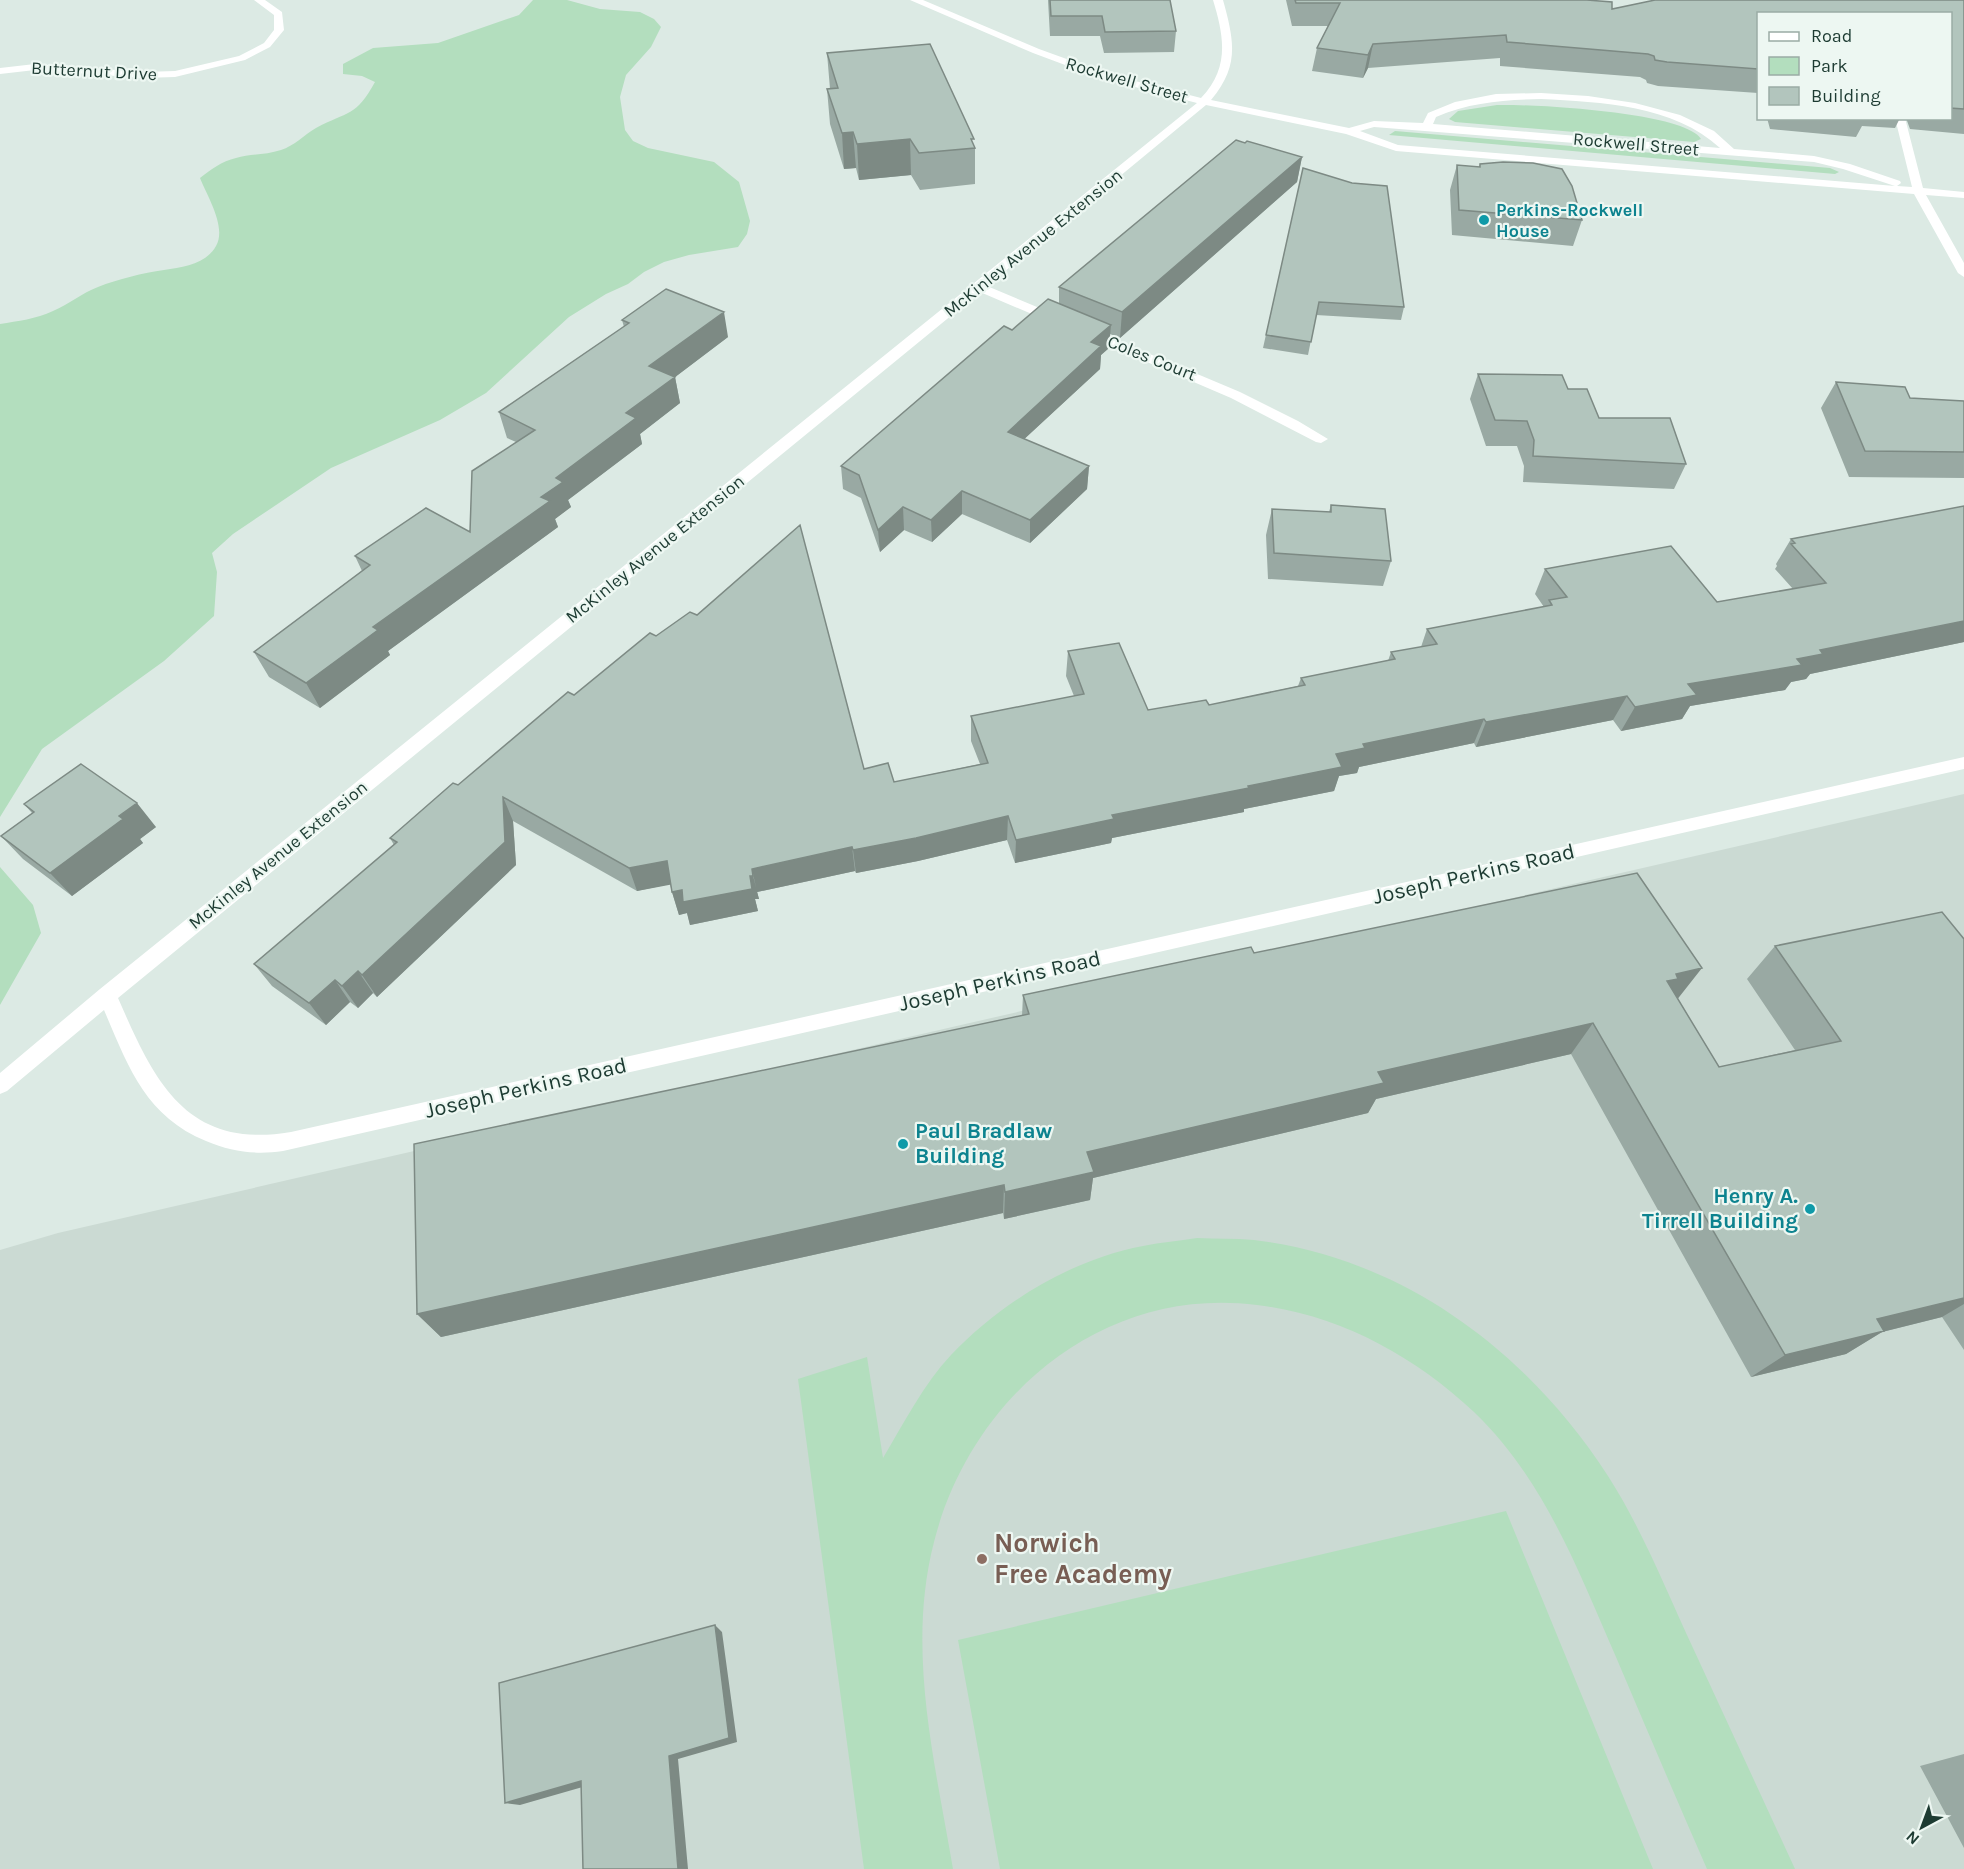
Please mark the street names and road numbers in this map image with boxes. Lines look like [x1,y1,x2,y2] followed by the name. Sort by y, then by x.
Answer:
[1063,52,1191,108] street label: Rockwell Street
[30,57,158,85] street label: Butternut Drive
[1572,128,1700,160] street label: Rockwell Street
[939,164,1127,322] street label: McKinley Avenue Extension
[1104,330,1200,386] street label: Coles Court
[561,470,749,628] street label: McKinley Avenue Extension
[184,776,372,934] street label: McKinley Avenue Extension
[1371,838,1577,910] street label: Joseph Perkins Road
[897,945,1103,1017] street label: Joseph Perkins Road
[423,1052,629,1124] street label: Joseph Perkins Road

